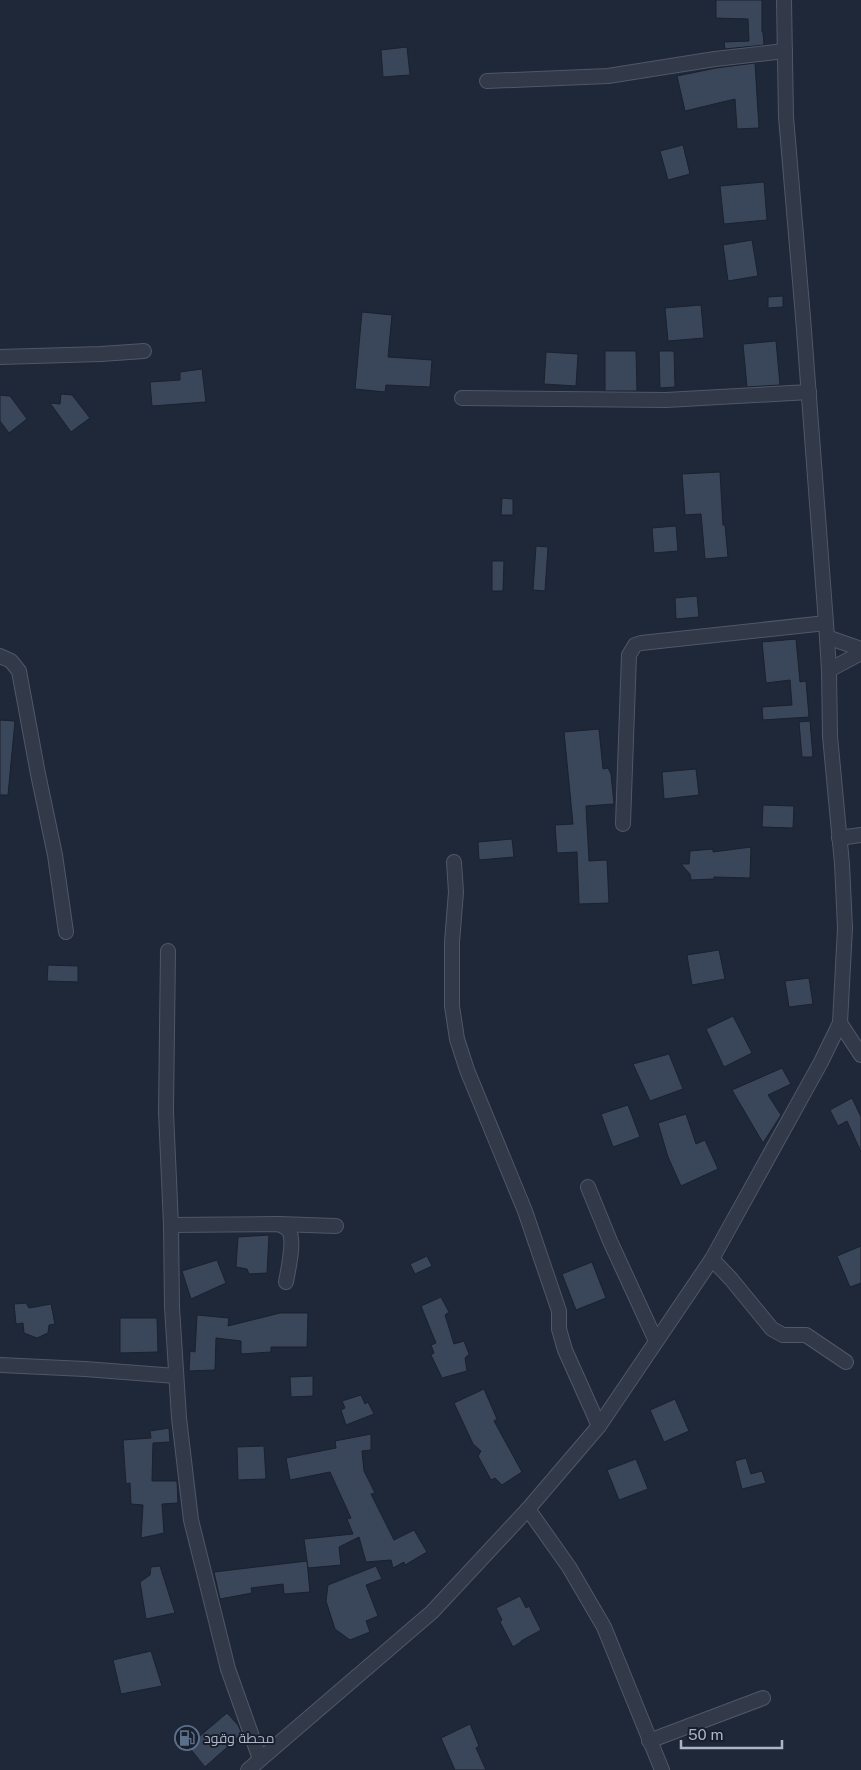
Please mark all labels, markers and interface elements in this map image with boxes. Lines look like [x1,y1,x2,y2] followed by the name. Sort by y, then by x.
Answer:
[681,1718,782,1750] scale bar
[174,1725,200,1751] fuel station icon: محطة وقود
[688,1726,723,1743] text: 50 m
[204,1730,274,1746] place label: محطة وقود

